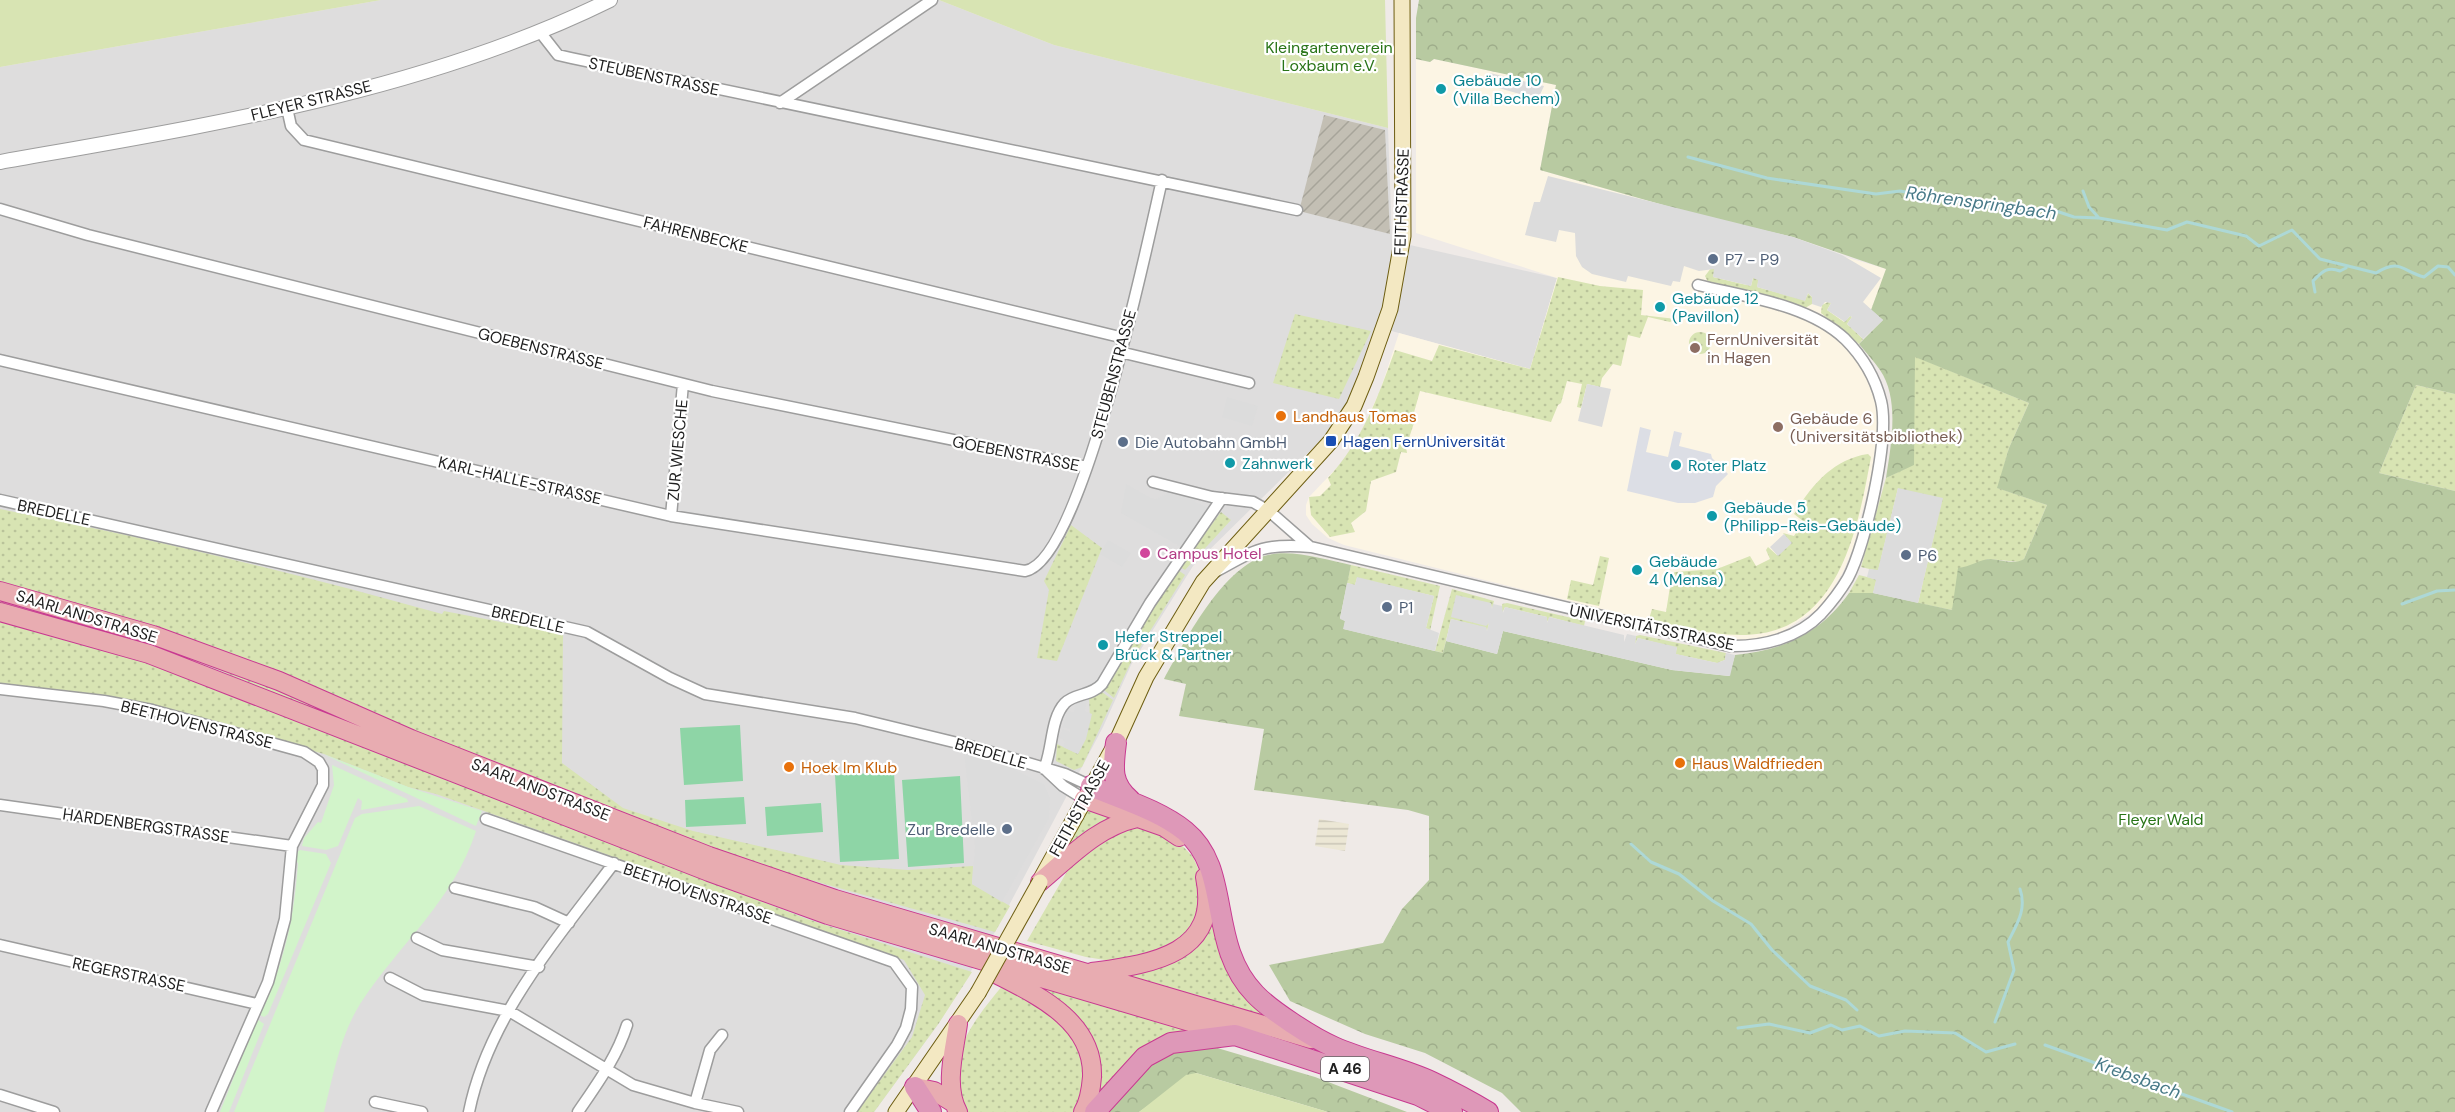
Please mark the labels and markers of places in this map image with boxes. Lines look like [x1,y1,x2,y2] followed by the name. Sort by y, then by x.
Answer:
[1453,70,1560,109] place label: Gebäude 10 (Villa Bechem)
[1434,82,1448,96] marker: Gebäude 10 (Villa Bechem)
[1725,249,1779,270] place label: P7 - P9
[1706,252,1720,266] marker: P7 - P9
[1672,288,1759,327] place label: Gebäude 12 (Pavillon)
[1653,300,1667,314] marker: Gebäude 12 (Pavillon)
[1707,329,1819,368] place label: FernUniversität in Hagen
[1688,341,1702,355] marker: FernUniversität in Hagen
[1293,406,1417,427] place label: Landhaus Tomas
[1790,408,1963,447] place label: Gebäude 6 (Universitätsbibliothek)
[1274,409,1288,423] marker: Landhaus Tomas
[1771,420,1785,434] marker: Gebäude 6 (Universitätsbibliothek)
[1343,431,1506,452] place label: Hagen FernUniversität
[1135,432,1287,453] place label: Die Autobahn GmbH
[1324,434,1338,448] marker: Hagen FernUniversität
[1116,435,1130,449] marker: Die Autobahn GmbH
[1242,453,1313,474] place label: Zahnwerk
[1688,455,1766,476] place label: Roter Platz
[1223,456,1237,470] marker: Zahnwerk
[1669,458,1683,472] marker: Roter Platz
[1724,497,1901,536] place label: Gebäude 5 (Philipp-Reis-Gebäude)
[1705,509,1719,523] marker: Gebäude 5 (Philipp-Reis-Gebäude)
[1157,543,1262,564] place label: Campus Hotel
[1918,545,1937,566] place label: P6
[1138,546,1152,560] marker: Campus Hotel
[1899,548,1913,562] marker: P6
[1649,551,1723,590] place label: Gebäude 4 (Mensa)
[1630,563,1644,577] marker: Gebäude 4 (Mensa)
[1399,597,1413,618] place label: P1
[1380,600,1394,614] marker: P1
[1115,626,1231,665] place label: Hefer Streppel Brück & Partner
[1096,638,1110,652] marker: Hefer Streppel Brück & Partner
[1692,753,1823,774] place label: Haus Waldfrieden
[1673,756,1687,770] marker: Haus Waldfrieden
[801,757,897,778] place label: Hoek Im Klub
[782,760,796,774] marker: Hoek Im Klub
[907,819,995,840] place label: Zur Bredelle
[1000,822,1014,836] marker: Zur Bredelle

